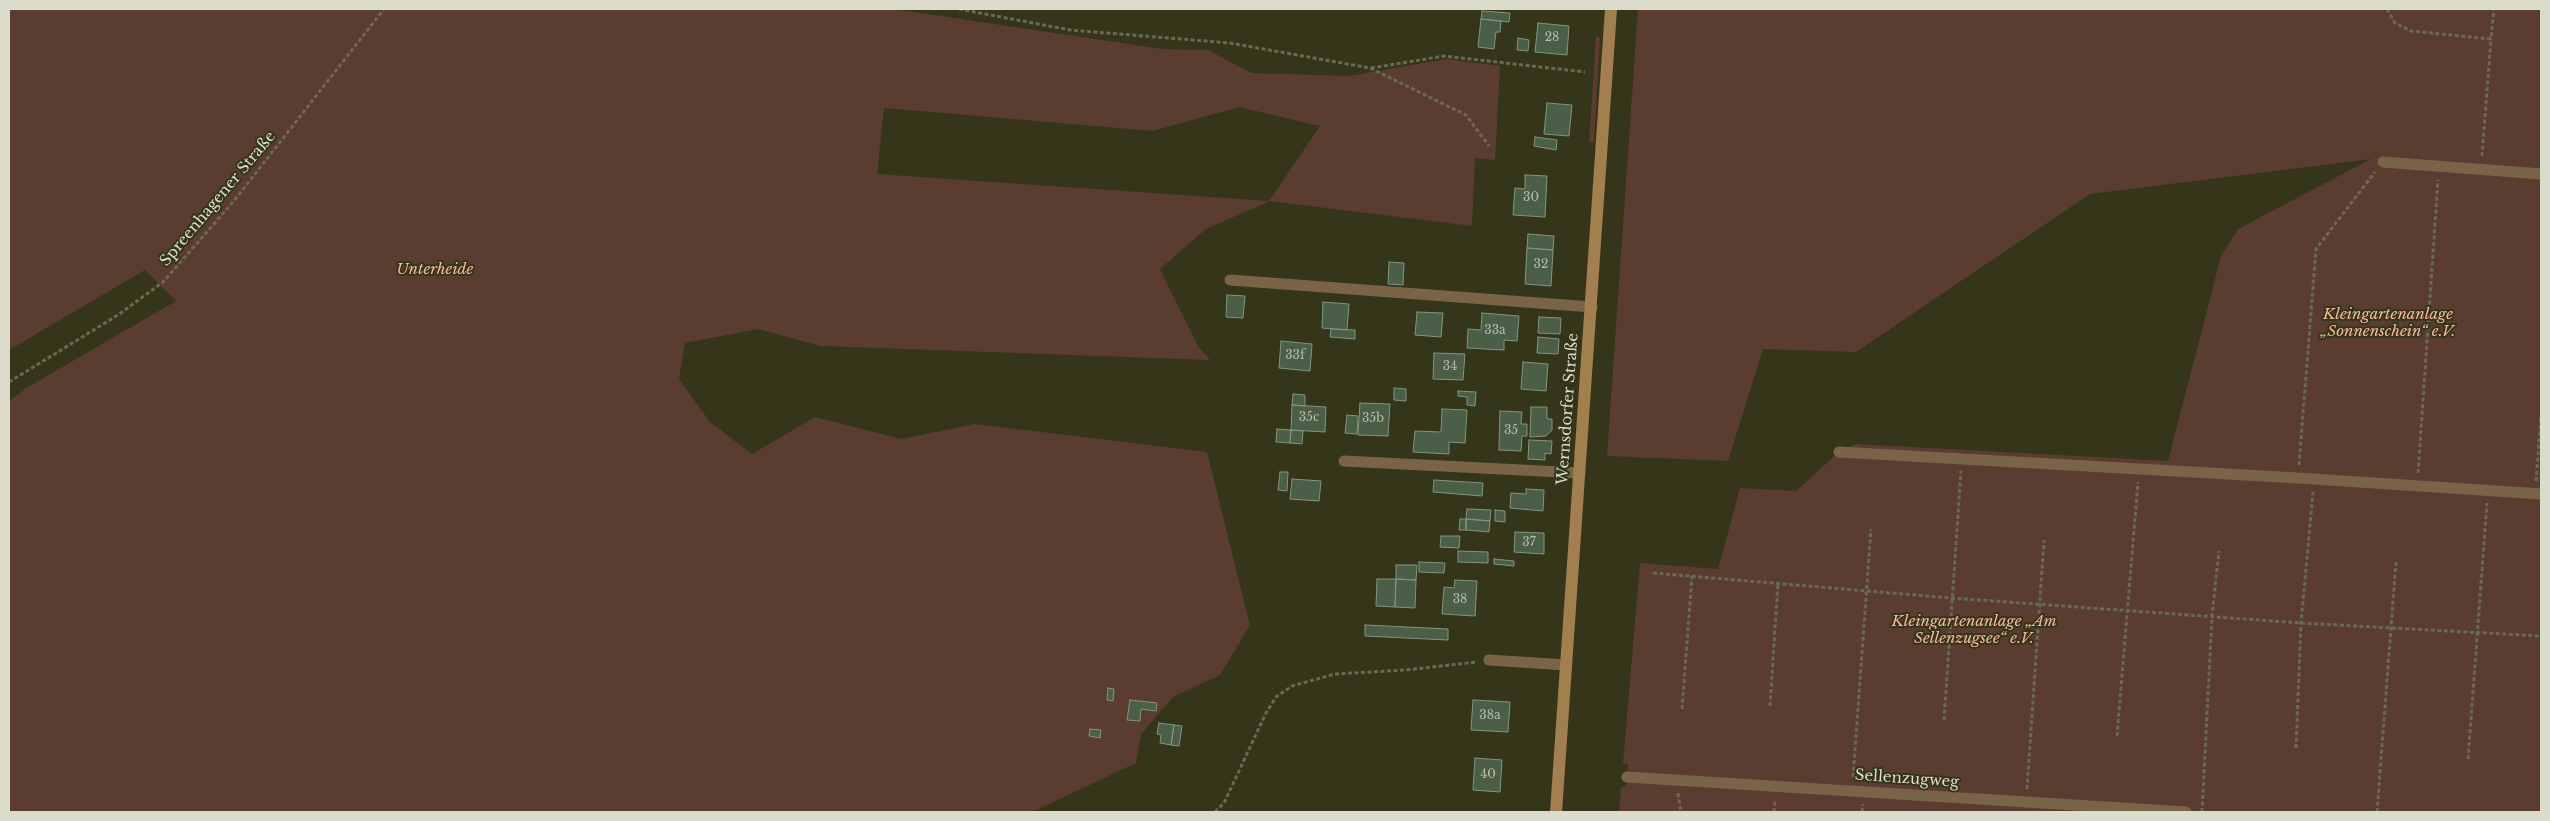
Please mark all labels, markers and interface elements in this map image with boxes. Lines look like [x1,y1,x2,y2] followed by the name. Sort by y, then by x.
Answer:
[1545,31,1559,45] house number: 28
[156,128,280,270] street label: Spreenhagener Straße
[1523,191,1539,205] house number: 30
[1534,258,1548,272] house number: 32
[397,261,473,279] park label: Unterheide
[2321,306,2455,341] park label: Kleingartenanlage „Sonnenschein“ e.V.
[1484,324,1506,338] house number: 33a
[1554,333,1582,485] street label: Wernsdorfer Straße
[1285,349,1305,363] house number: 33f
[1443,360,1457,374] house number: 34
[1299,411,1319,425] house number: 35c
[1362,412,1384,426] house number: 35b
[1504,424,1518,438] house number: 35
[1522,536,1536,550] house number: 37
[1453,593,1467,607] house number: 38
[1892,613,2056,648] park label: Kleingartenanlage „Am Sellenzugsee“ e.V.
[1479,709,1501,723] house number: 38a
[1854,766,1960,792] street label: Sellenzugweg
[1480,768,1496,782] house number: 40

